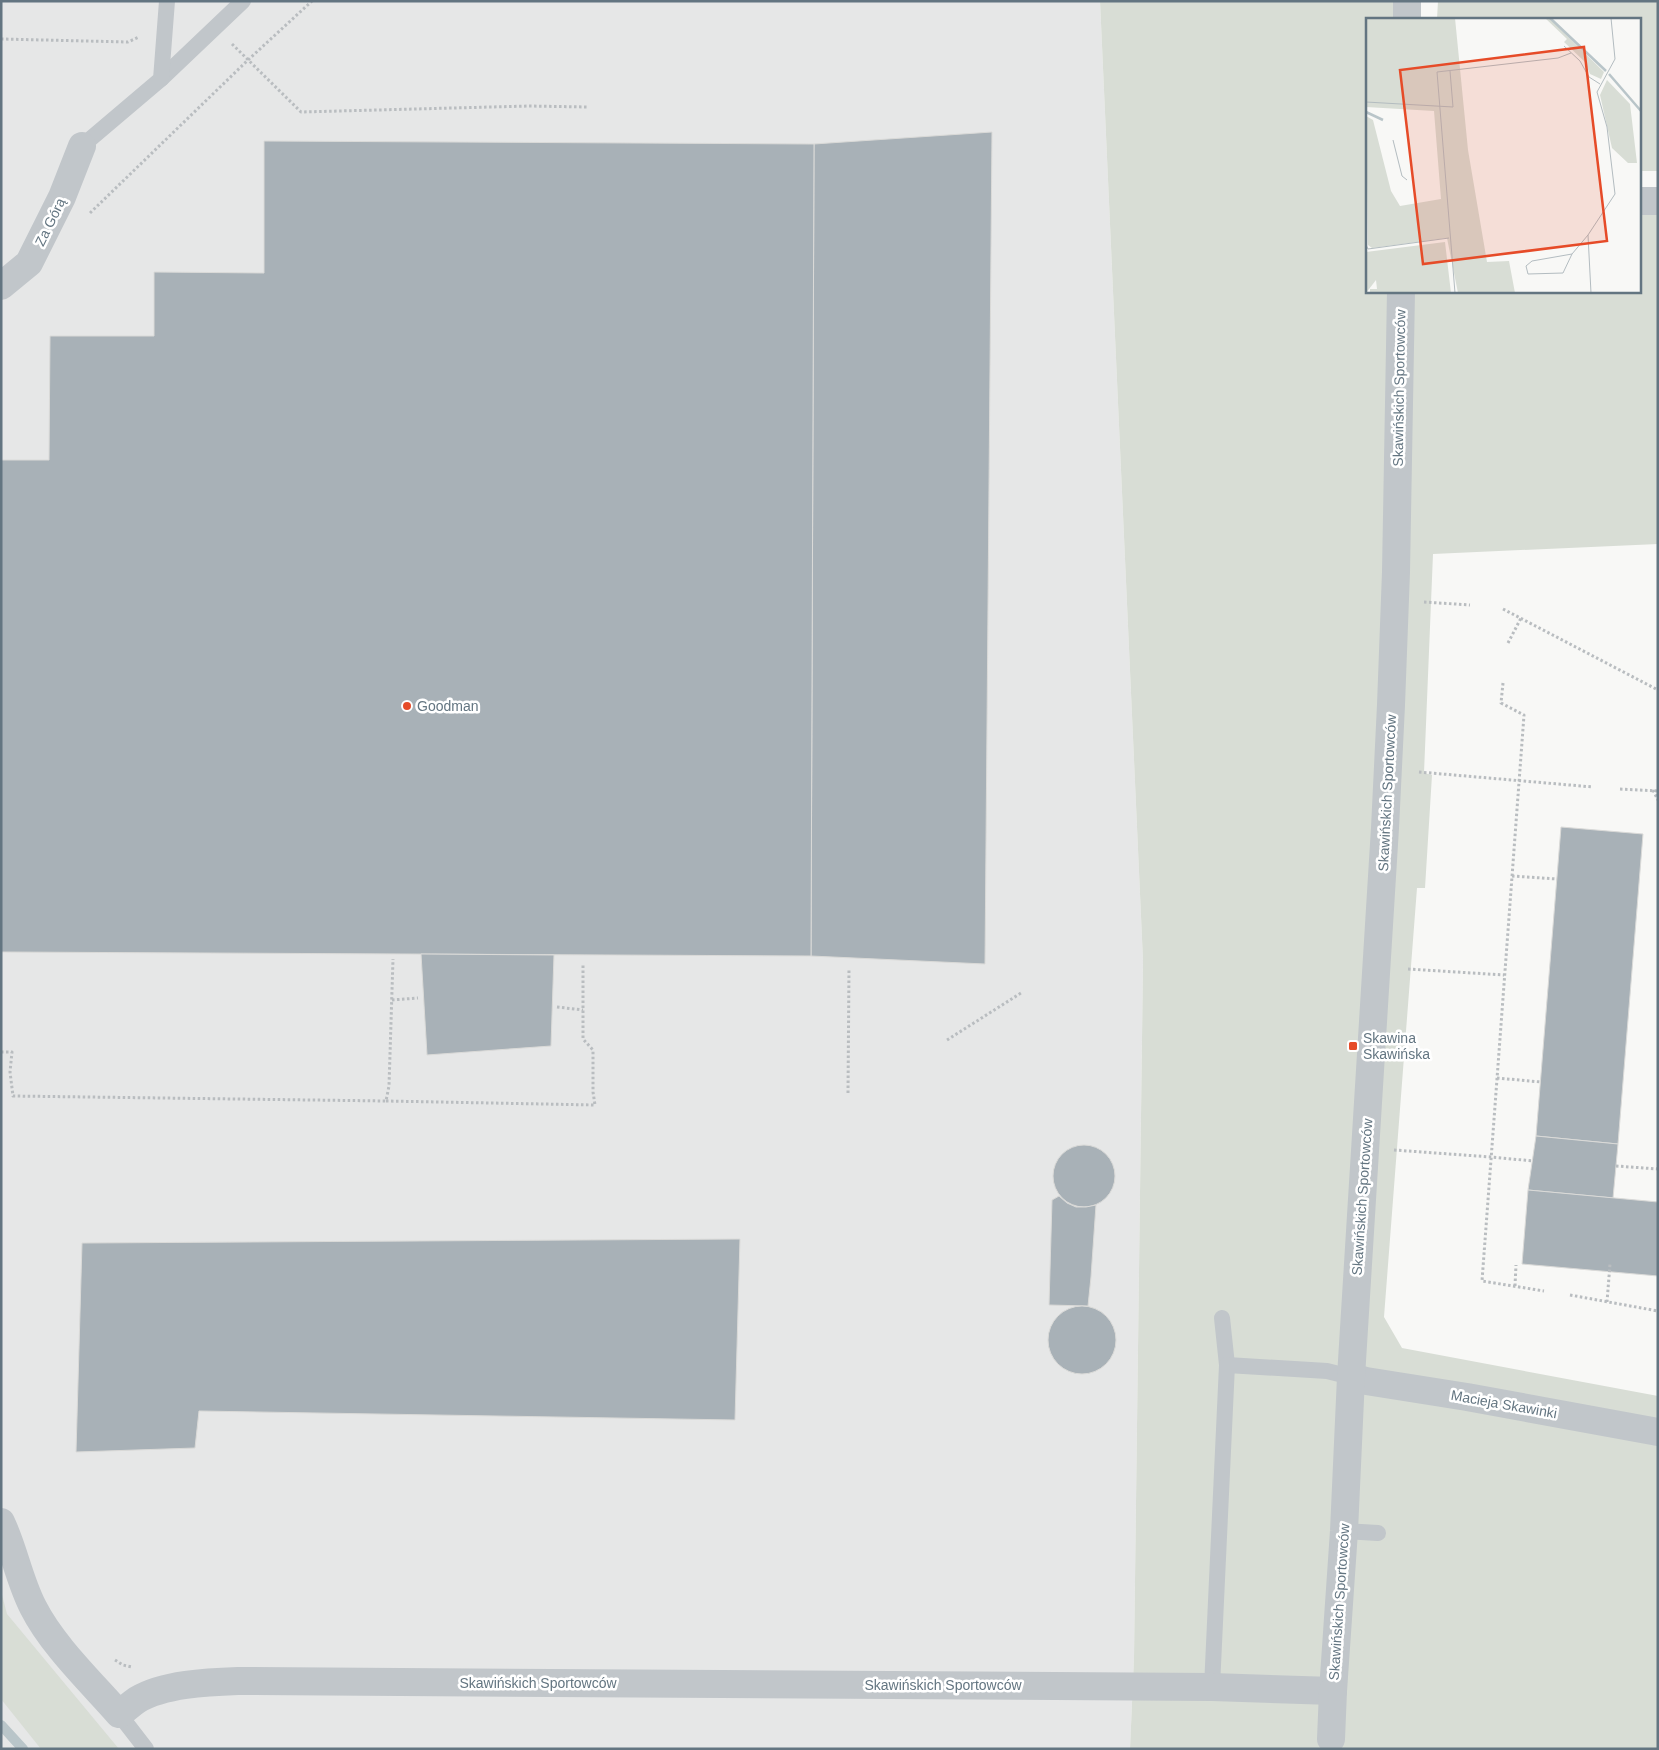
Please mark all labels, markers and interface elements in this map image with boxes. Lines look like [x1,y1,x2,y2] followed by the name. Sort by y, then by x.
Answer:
[1366,18,1642,292] inset map
[32,195,69,249] street label: Za Górą
[1390,308,1408,467] street label: Skawińskich Sportowców
[417,698,478,714] place label: Goodman
[401,700,413,712] marker: Goodman
[1375,713,1399,872] street label: Skawińskich Sportowców
[1363,1030,1430,1062] place label: Skawina Skawińska
[1347,1040,1359,1052] marker: Skawina Skawińska
[1349,1117,1376,1276] street label: Skawińskich Sportowców
[1450,1387,1558,1421] street label: Macieja Skawinki
[1326,1522,1353,1681] street label: Skawińskich Sportowców
[459,1675,617,1691] street label: Skawińskich Sportowców
[864,1677,1022,1693] street label: Skawińskich Sportowców

